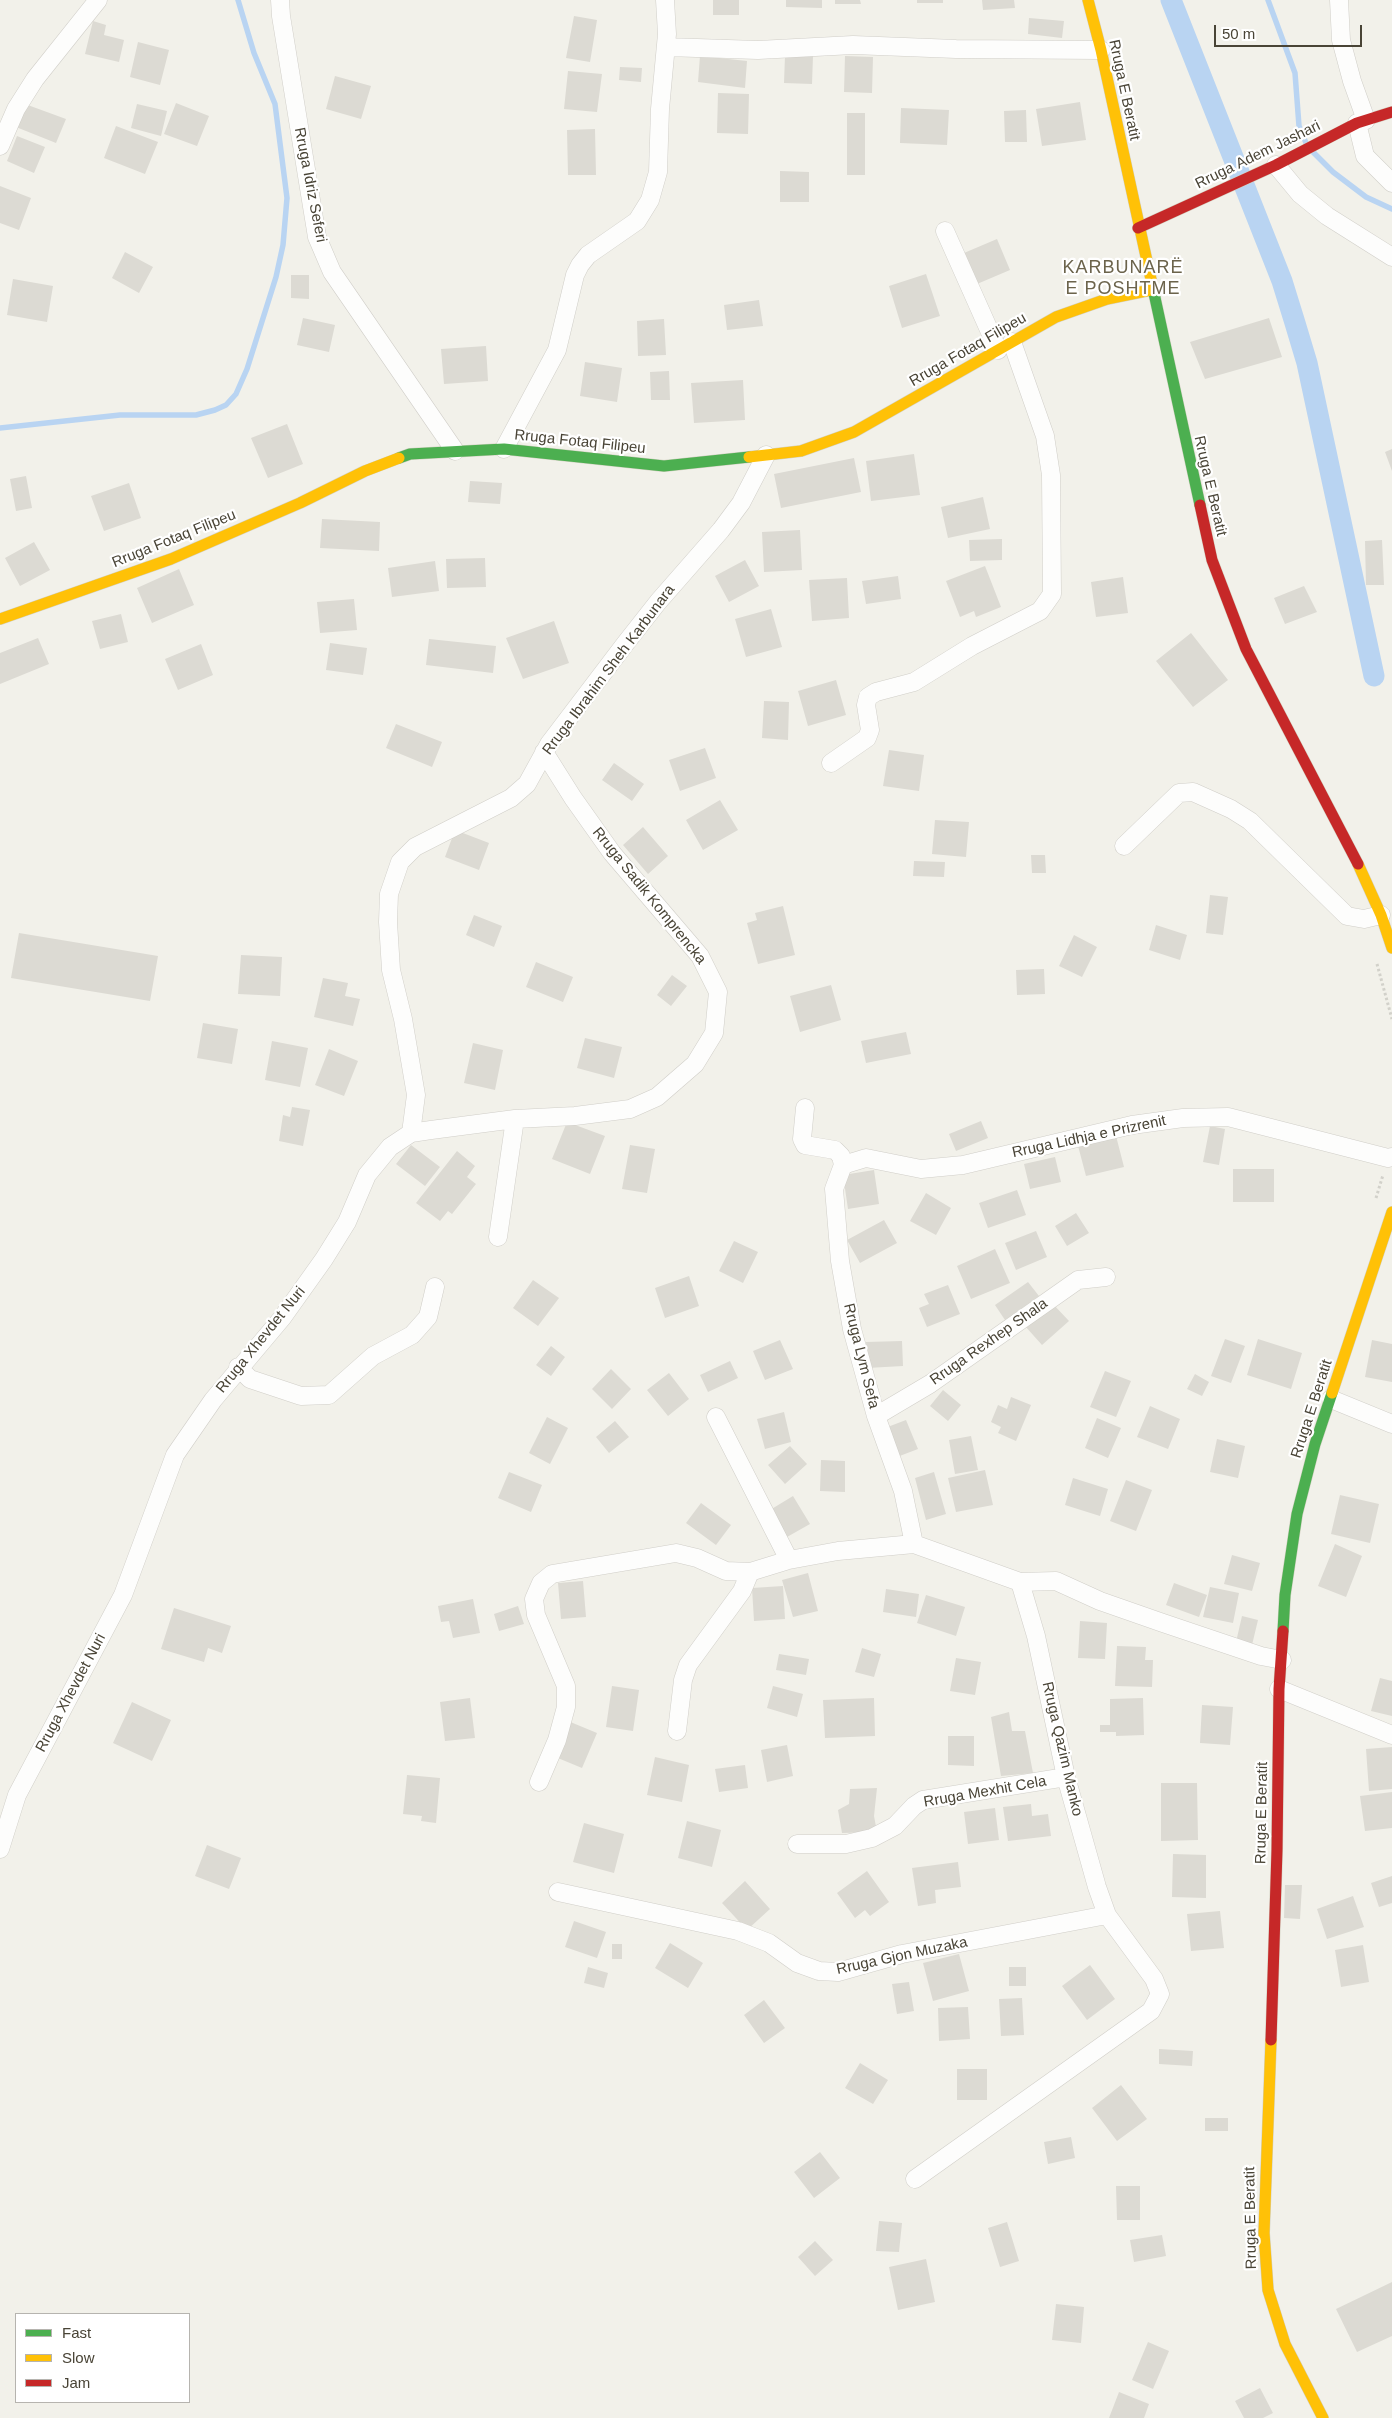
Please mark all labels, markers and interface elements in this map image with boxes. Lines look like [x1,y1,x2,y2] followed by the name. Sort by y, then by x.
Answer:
[1217,15,1364,47] scale bar
[1222,25,1255,42] text: 50 m
[1105,38,1143,142] street label: Rruga E Beratit
[1193,117,1323,193] street label: Rruga Adem Jashari
[290,126,330,244] street label: Rruga Idriz Seferi
[1061,257,1185,300] district label: KARBUNARË E POSHTME
[906,309,1030,391] street label: Rruga Fotaq Filipeu
[514,426,646,458] street label: Rruga Fotaq Filipeu
[1190,434,1230,538] street label: Rruga E Beratit
[110,506,238,572] street label: Rruga Fotaq Filipeu
[539,581,679,759] street label: Rruga Ibrahim Sheh Karbunara
[588,824,710,968] street label: Rruga Sadik Komprencka
[1010,1112,1168,1162] street label: Rruga Lidhja e Prizrenit
[213,1283,309,1397] street label: Rruga Xhevdet Nuri
[927,1295,1051,1389] street label: Rruga Rexhep Shala
[839,1302,883,1410] street label: Rruga Lym Sefa
[1288,1357,1336,1461] street label: Rruga E Beratit
[32,1631,110,1755] street label: Rruga Xhevdet Nuri
[1038,1680,1086,1818] street label: Rruga Qazim Manko
[1252,1762,1272,1864] street label: Rruga E Beratit
[922,1772,1048,1812] street label: Rruga Mexhit Cela
[835,1933,969,1979] street label: Rruga Gjon Muzaka
[1241,2167,1261,2269] street label: Rruga E Beratit
[15,2313,190,2403] legend
[62,2324,91,2341] text: Fast
[62,2349,95,2366] text: Slow
[62,2374,90,2391] text: Jam

